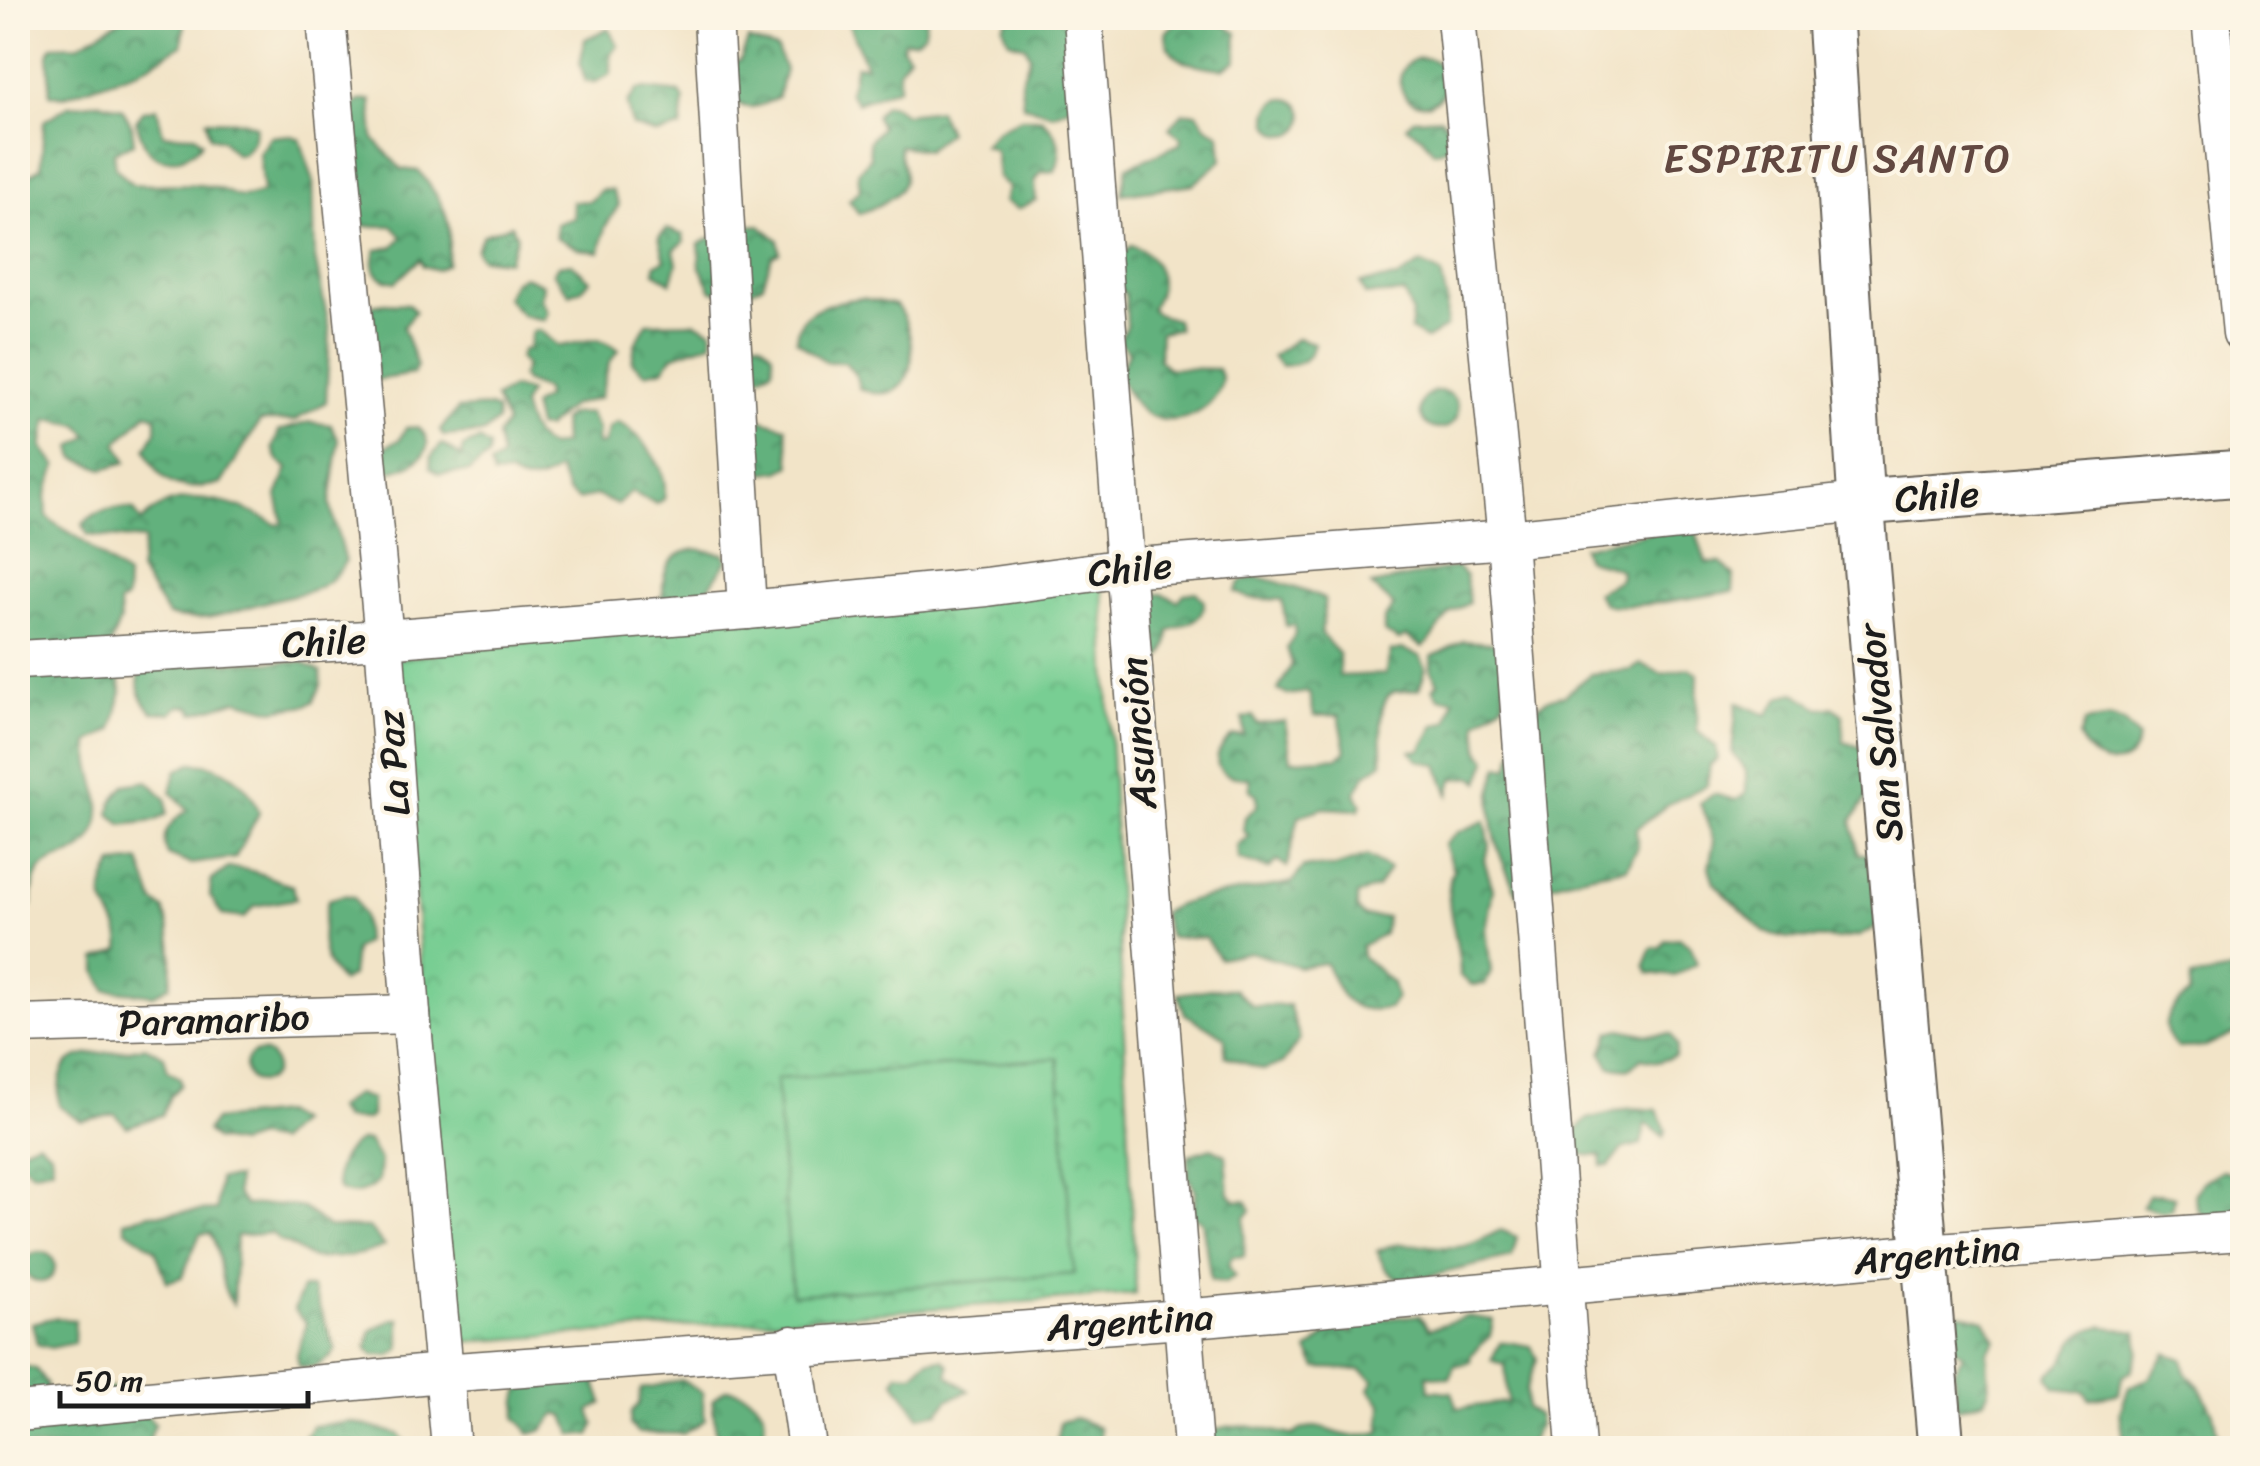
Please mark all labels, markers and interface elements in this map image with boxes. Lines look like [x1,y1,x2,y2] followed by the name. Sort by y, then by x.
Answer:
[1664,123,2012,194] district label: ESPIRITU SANTO
[1893,460,1982,533] street label: Chile
[1085,532,1176,607] street label: Chile
[280,607,368,678] street label: Chile
[1837,619,1923,845] street label: San Salvador
[1100,655,1177,812] street label: Asunción
[356,707,431,818] street label: La Paz
[117,984,311,1057] street label: Paramaribo
[1850,1214,2023,1295] street label: Argentina
[1044,1283,1215,1362] street label: Argentina
[60,1346,308,1408] scale bar
[75,1354,143,1408] text: 50 m

